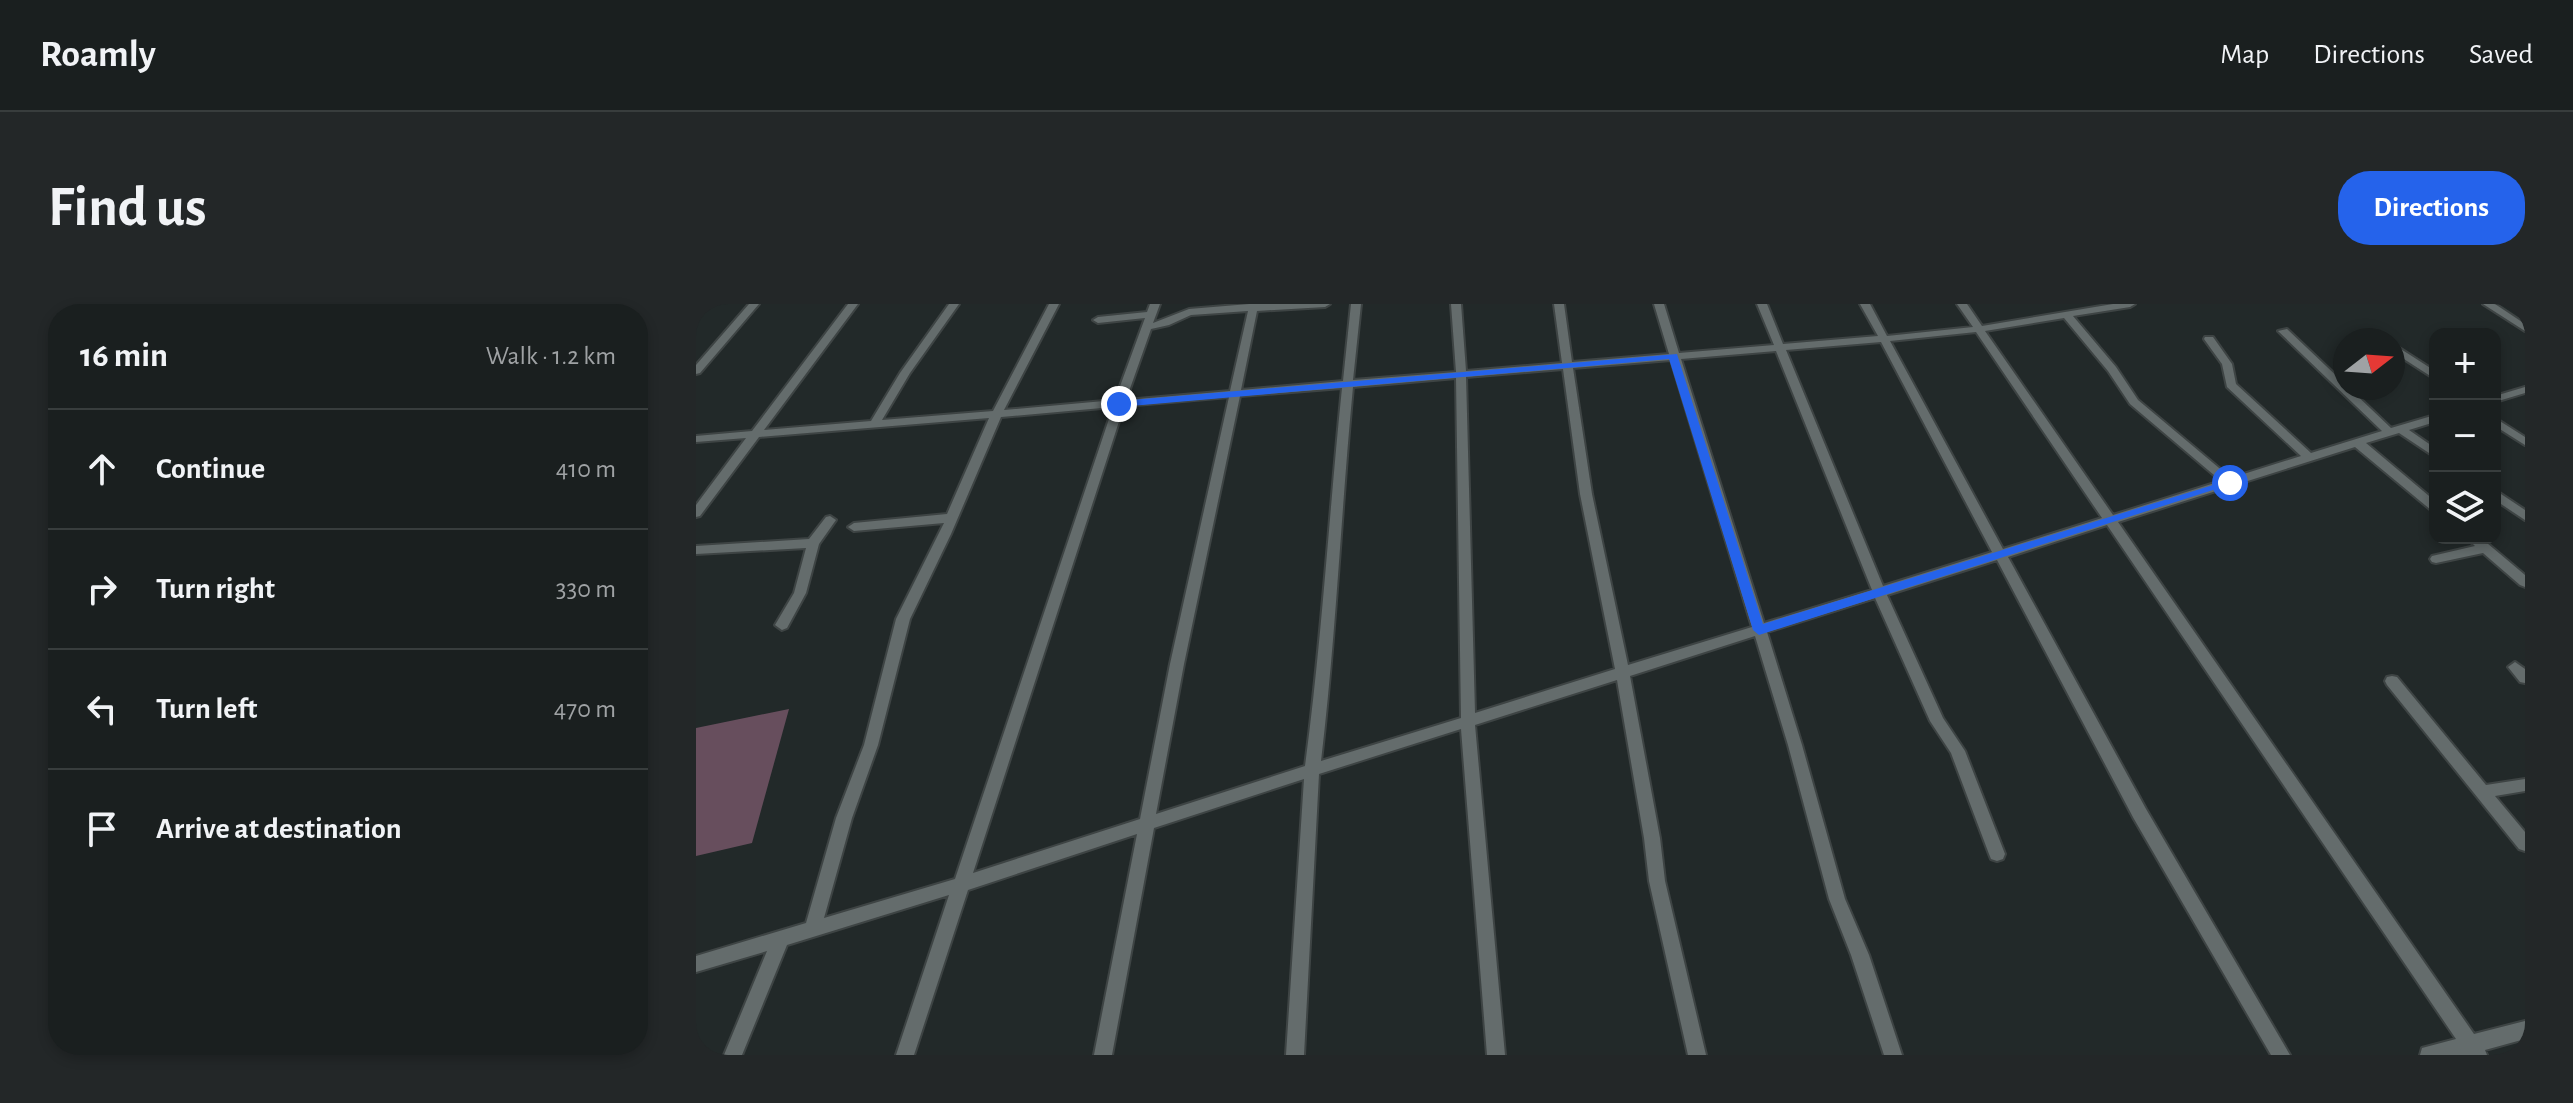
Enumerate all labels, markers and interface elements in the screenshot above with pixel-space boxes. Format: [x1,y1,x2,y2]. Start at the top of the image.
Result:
text: Roamly [40,36,156,74]
text: Map [2220,41,2269,69]
text: Directions [2313,41,2425,69]
text: Saved [2469,41,2533,69]
button: Directions [2338,171,2525,245]
text: Find us [48,180,206,236]
north arrow [2333,328,2405,400]
map controls [2429,328,2501,544]
button: + [2429,328,2501,400]
text: 16 min [80,339,168,373]
text: Walk · 1.2 km [486,343,616,369]
route end [1101,386,1137,422]
button: − [2429,400,2501,472]
icon: ahead [80,447,124,491]
text: Continue [156,454,265,484]
text: 410 m [556,456,616,482]
route start [2212,465,2248,501]
button: layers [2429,472,2501,544]
icon: right [80,567,124,611]
text: Turn right [156,574,275,604]
text: 330 m [556,576,616,602]
icon: left [80,687,124,731]
text: Turn left [156,694,257,724]
text: 470 m [554,696,616,722]
icon: arrive [80,807,124,851]
text: Arrive at destination [156,814,402,844]

